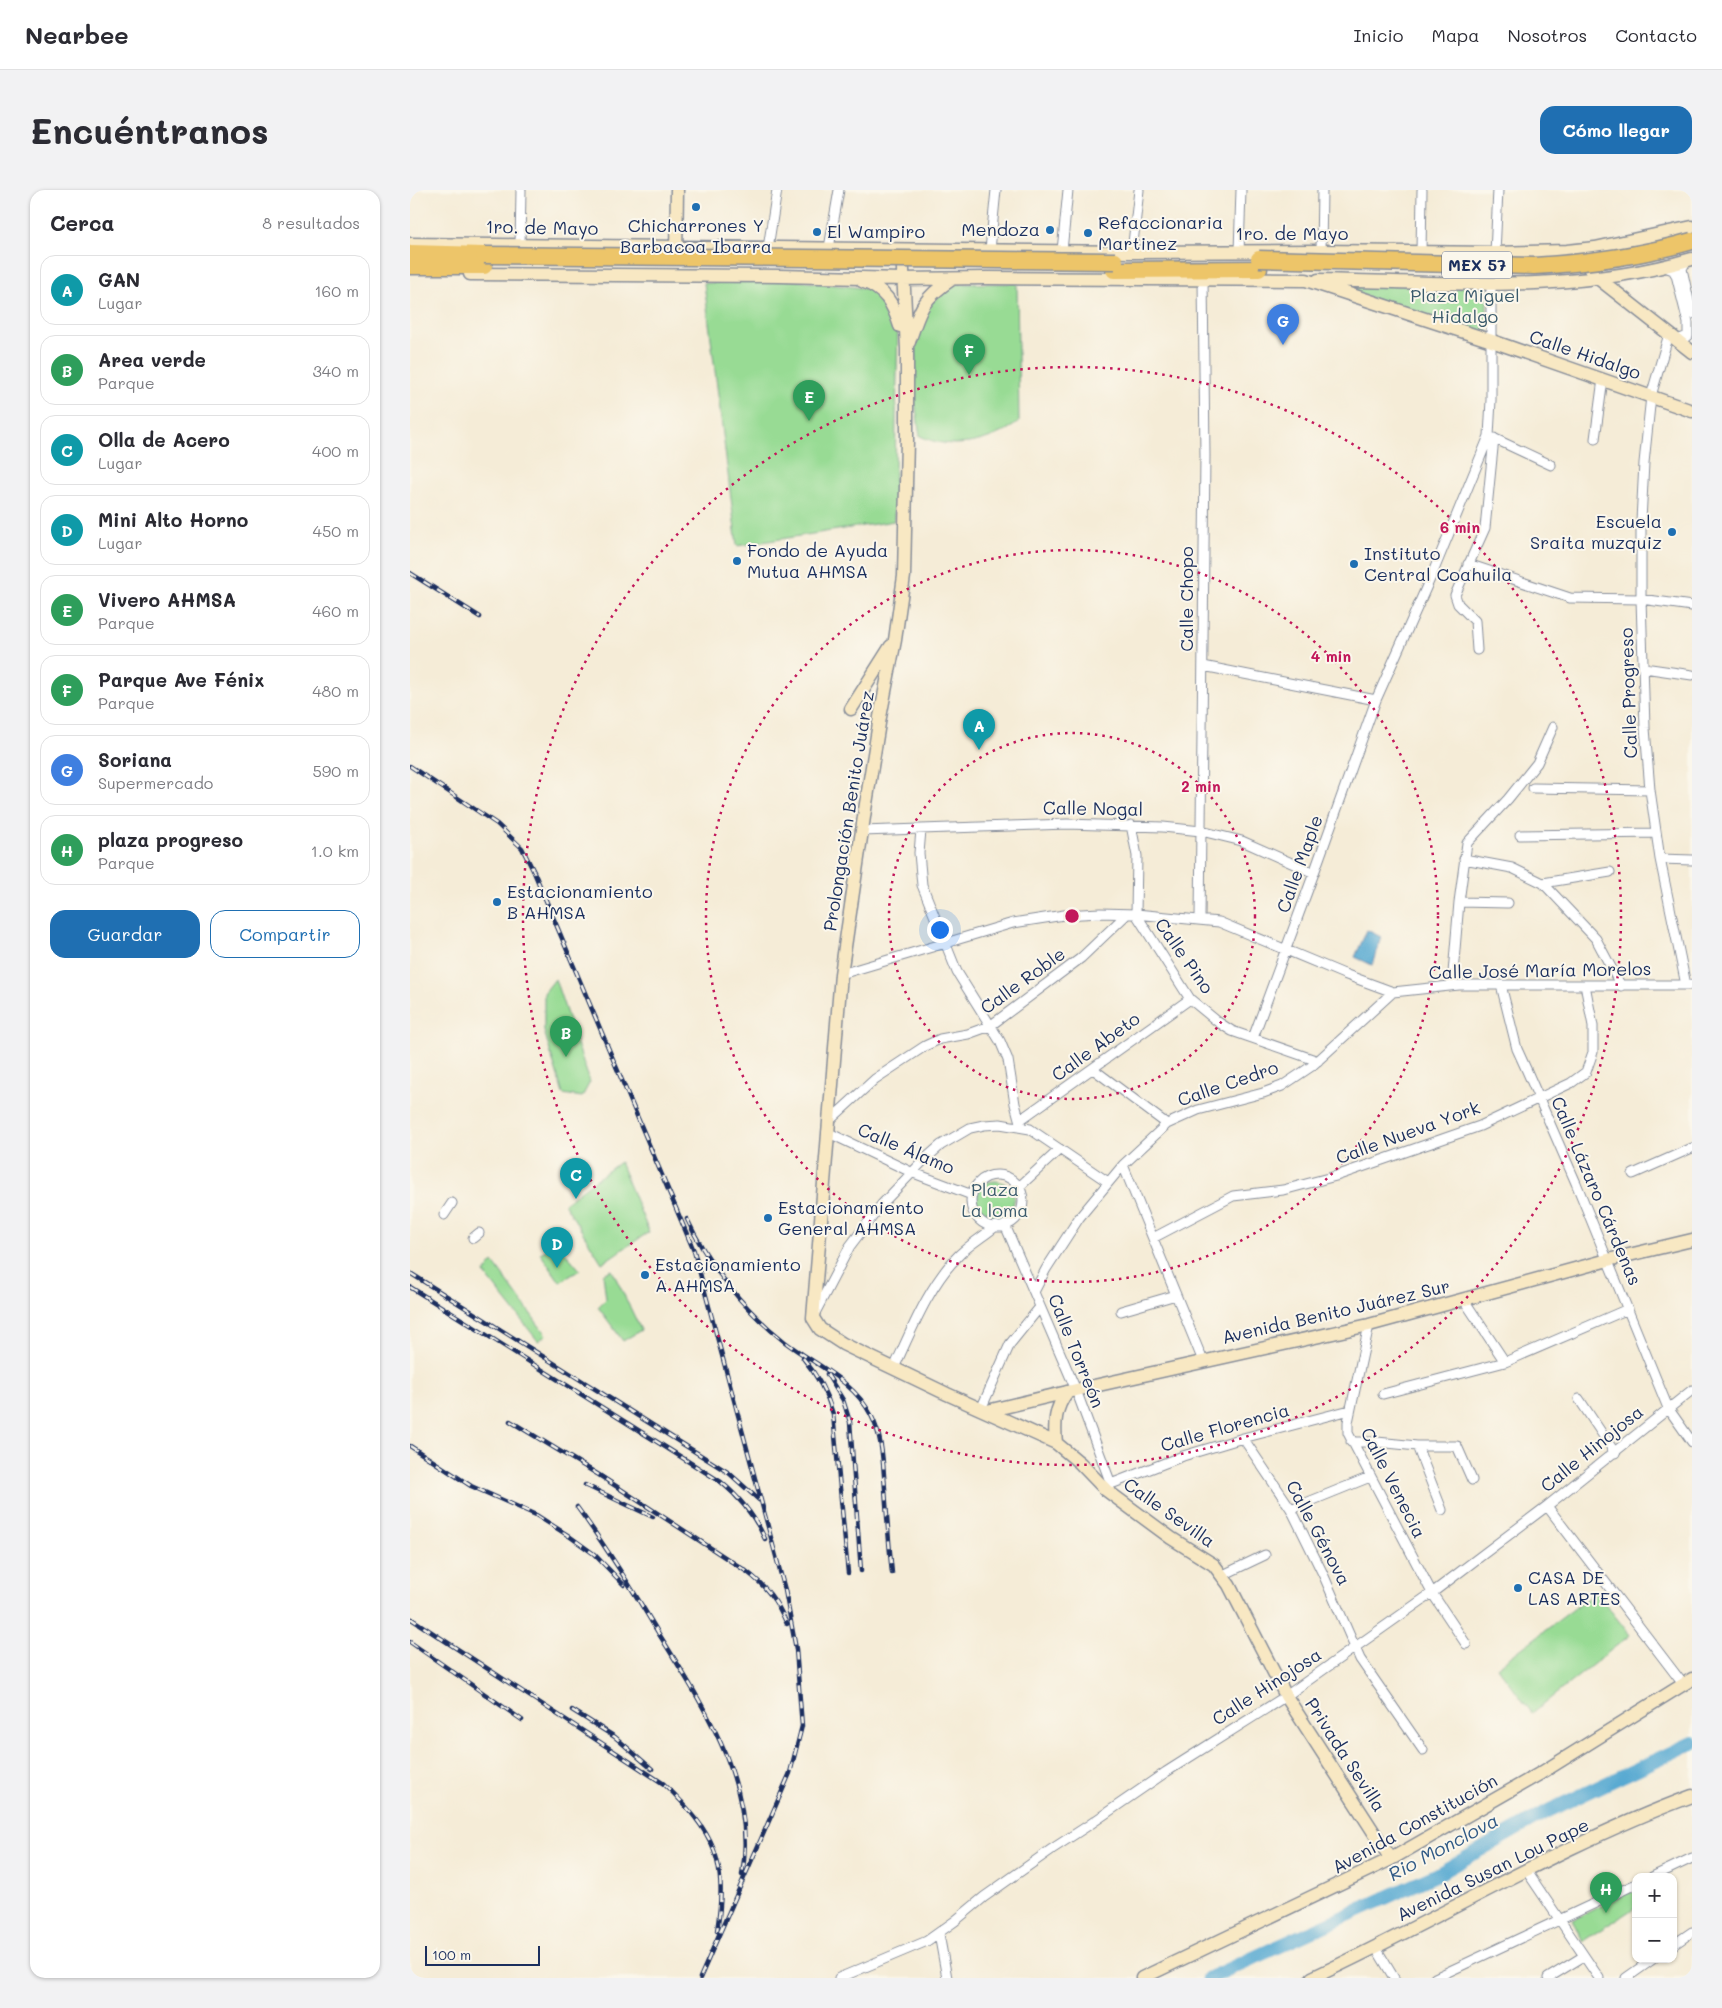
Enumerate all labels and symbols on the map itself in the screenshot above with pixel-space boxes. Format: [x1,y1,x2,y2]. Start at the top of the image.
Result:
marker: Chicharrones Y Barbacoa Ibarra [690,201,702,213]
place label: Refaccionaria Martinez [1098,210,1223,255]
place label: Chicharrones Y Barbacoa Ibarra [620,213,772,258]
street label: 1ro. de Mayo [485,214,599,240]
place label: Mendoza [961,217,1040,241]
place label: El Wampiro [827,219,926,243]
street label: 1ro. de Mayo [1236,221,1349,245]
marker: Mendoza [1044,224,1056,236]
marker: El Wampiro [811,226,823,238]
marker: Refaccionaria Martinez [1082,227,1094,239]
road number: MEX 57 [1442,252,1512,278]
park label: Plaza Miguel Hidalgo [1410,283,1520,328]
pin: G [1267,304,1299,345]
street label: Calle Hidalgo [1526,324,1645,384]
pin: F [953,334,985,375]
pin: E [793,380,825,421]
place label: Escuela Sraita muzquiz [1530,509,1662,554]
text: 6 min [1440,517,1480,537]
marker: Escuela Sraita muzquiz [1666,526,1678,538]
place label: Fondo de Ayuda Mutua AHMSA [747,538,888,583]
place label: Instituto Central Coahuila [1364,541,1512,586]
street label: Calle Chopo [1174,546,1198,652]
marker: Fondo de Ayuda Mutua AHMSA [731,555,743,567]
marker: Instituto Central Coahuila [1348,558,1360,570]
street label: Calle Progreso [1614,627,1642,759]
text: 4 min [1311,646,1351,666]
street label: Prolongación Benito Juárez [817,689,879,933]
pin: A [963,709,995,750]
text: 2 min [1181,776,1221,796]
street label: Calle Nogal [1043,795,1143,821]
street label: Calle Maple [1270,811,1328,916]
place label: Estacionamiento B AHMSA [507,879,653,924]
marker: Estacionamiento B AHMSA [491,896,503,908]
centre of rings [1063,907,1081,925]
street label: Calle Pino [1150,913,1220,998]
your location [927,917,953,943]
street label: Calle Roble [975,941,1070,1019]
street label: Calle José María Morelos [1429,956,1651,984]
street label: Calle Abeto [1046,1006,1145,1086]
pin: B [550,1016,582,1057]
street label: Calle Cedro [1174,1054,1282,1112]
street label: Calle Lázaro Cárdenas [1546,1093,1648,1289]
street label: Calle Nueva York [1332,1095,1483,1169]
street label: Calle Álamo [854,1117,959,1179]
pin: C [560,1158,592,1199]
park label: Plaza La loma [961,1177,1029,1222]
place label: Estacionamiento General AHMSA [778,1195,924,1240]
marker: Estacionamiento General AHMSA [762,1212,774,1224]
pin: D [541,1227,573,1268]
place label: Estacionamiento A AHMSA [655,1252,801,1297]
marker: Estacionamiento A AHMSA [639,1269,651,1281]
street label: Avenida Benito Juárez Sur [1219,1273,1452,1349]
street label: Calle Torreón [1043,1290,1111,1411]
street label: Calle Florencia [1158,1397,1292,1457]
street label: Calle Hinojosa [1535,1399,1648,1497]
street label: Calle Venecia [1356,1423,1432,1542]
street label: Calle Sevilla [1119,1472,1220,1553]
street label: Calle Génova [1281,1476,1357,1589]
place label: CASA DE LAS ARTES [1528,1565,1620,1610]
marker: CASA DE LAS ARTES [1512,1582,1524,1594]
street label: Calle Hinojosa [1207,1642,1326,1730]
street label: Privada Sevilla [1300,1693,1392,1816]
street label: Avenida Constitución [1328,1768,1501,1879]
water label: Rio Monclova [1383,1807,1502,1886]
street label: Avenida Susan Lou Pape [1392,1812,1593,1926]
pin: H [1590,1872,1622,1913]
scale bar [425,1943,540,1966]

